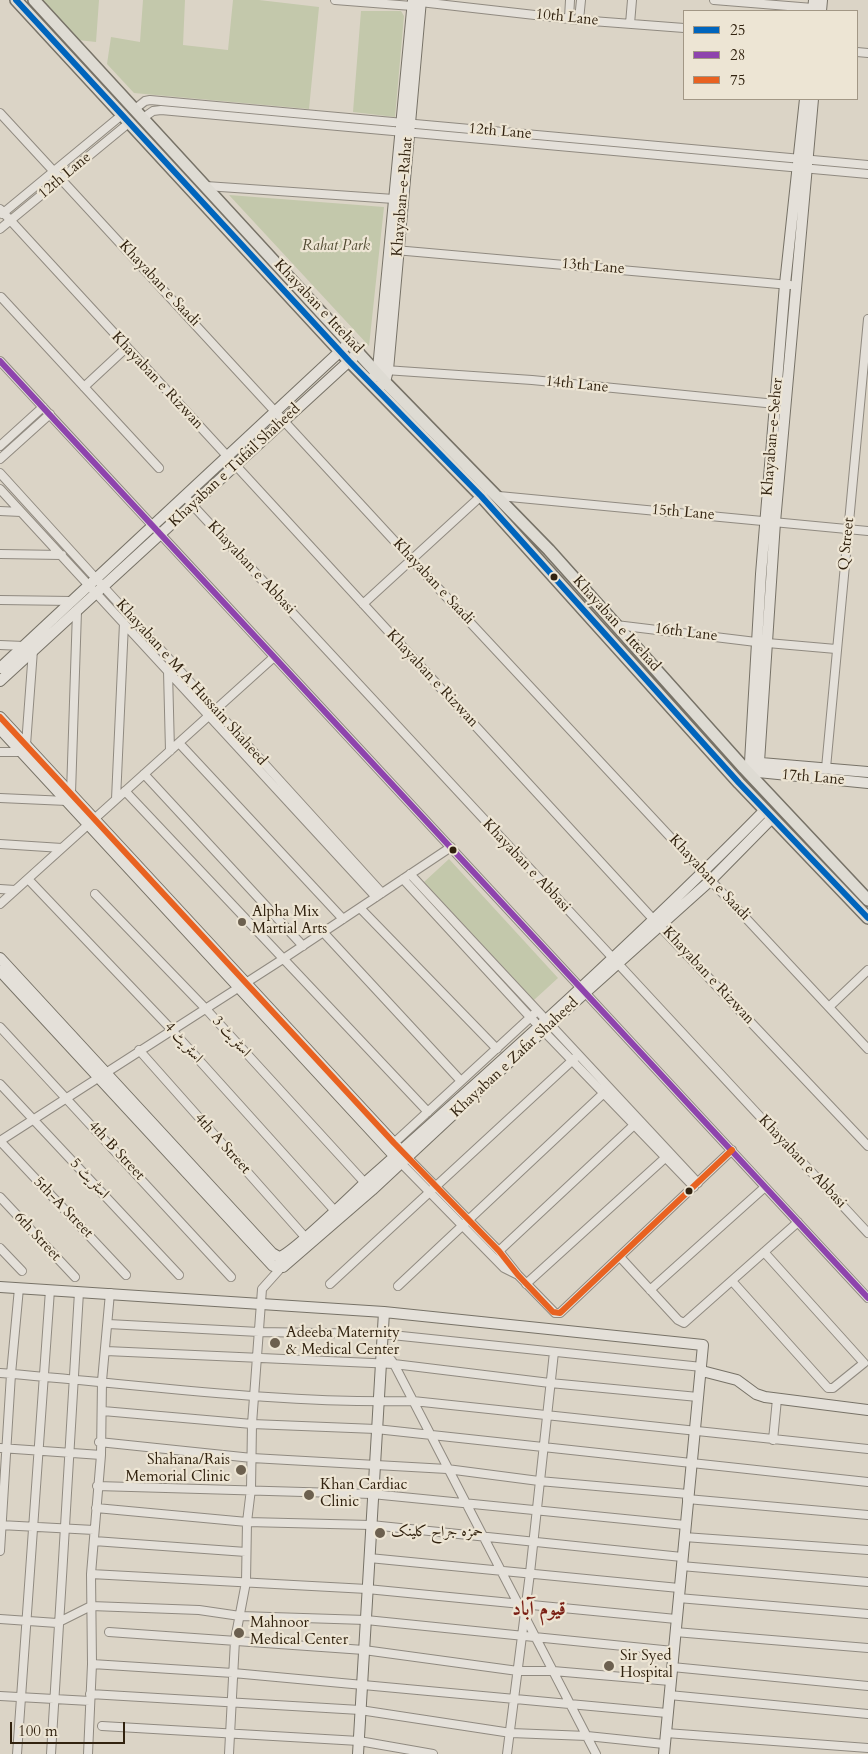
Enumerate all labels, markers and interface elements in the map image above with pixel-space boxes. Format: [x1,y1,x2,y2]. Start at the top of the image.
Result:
street label: 10th Lane [535,6,599,30]
legend [683,10,858,100]
text: 25 [730,20,745,40]
text: 28 [730,45,745,65]
text: 75 [730,70,745,90]
street label: 12th Lane [468,120,532,144]
street label: Khayaban-e-Rahat [389,137,417,257]
street label: 12th Lane [35,149,95,203]
street label: Khayaban e Saadi [115,237,203,331]
park label: Rahat Park [302,238,370,256]
street label: 13th Lane [561,255,625,279]
street label: Khayaban e Ittehad [270,256,366,358]
street label: Khayaban e Rizwan [107,329,207,433]
street label: 14th Lane [545,373,609,397]
street label: Khayaban-e-Seher [759,377,787,497]
street label: Khayaban e Tufail Shaheed [166,401,304,531]
street label: 15th Lane [651,501,715,525]
street label: Q Street [835,517,859,571]
street label: Khayaban e Abbasi [203,518,299,618]
street label: Khayaban e Saadi [389,535,477,629]
unlabelled marker [549,572,559,582]
street label: Khayaban e Ittehad [568,573,664,675]
street label: Khayaban e M A Hussain Shaheed [112,596,270,770]
street label: 16th Lane [654,620,718,646]
street label: Khayaban e Rizwan [382,627,482,731]
street label: 17th Lane [781,766,845,790]
street label: Khayaban e Abbasi [478,816,574,916]
street label: Khayaban e Saadi [665,831,753,925]
unlabelled marker [448,845,458,855]
place label: Alpha Mix Martial Arts [252,904,327,939]
marker: Alpha Mix Martial Arts [236,916,248,928]
street label: Khayaban e Rizwan [658,924,758,1028]
street label: Khayaban e Zafar Shaheed [447,994,583,1122]
street label: اسٹریٹ 3 [208,1013,254,1061]
street label: اسٹریٹ 4 [160,1019,206,1067]
street label: 4th A Street [190,1110,254,1178]
street label: Khayaban e Abbasi [754,1112,850,1212]
street label: 4th B Street [84,1117,148,1185]
street label: اسٹریٹ 5 [66,1155,112,1203]
street label: 5th-A Street [29,1174,97,1242]
unlabelled marker [684,1186,694,1196]
street label: 6th Street [10,1209,64,1265]
place label: Adeeba Maternity & Medical Center [286,1325,400,1360]
marker: Adeeba Maternity & Medical Center [268,1336,282,1350]
place label: Shahana/Rais Memorial Clinic [125,1452,230,1487]
marker: Shahana/Rais Memorial Clinic [234,1463,248,1477]
place label: Khan Cardiac Clinic [320,1477,407,1512]
marker: Khan Cardiac Clinic [302,1488,316,1502]
place label: حمزہ جراح کلینک [391,1524,483,1542]
marker: حمزہ جراح کلینک [373,1526,387,1540]
district label: قیوم آباد [512,1598,566,1622]
place label: Mahnoor Medical Center [250,1615,348,1650]
marker: Mahnoor Medical Center [232,1626,246,1640]
place label: Sir Syed Hospital [620,1648,673,1683]
marker: Sir Syed Hospital [602,1659,616,1673]
scale bar [12,1712,128,1744]
text: 100 m [18,1721,58,1741]

